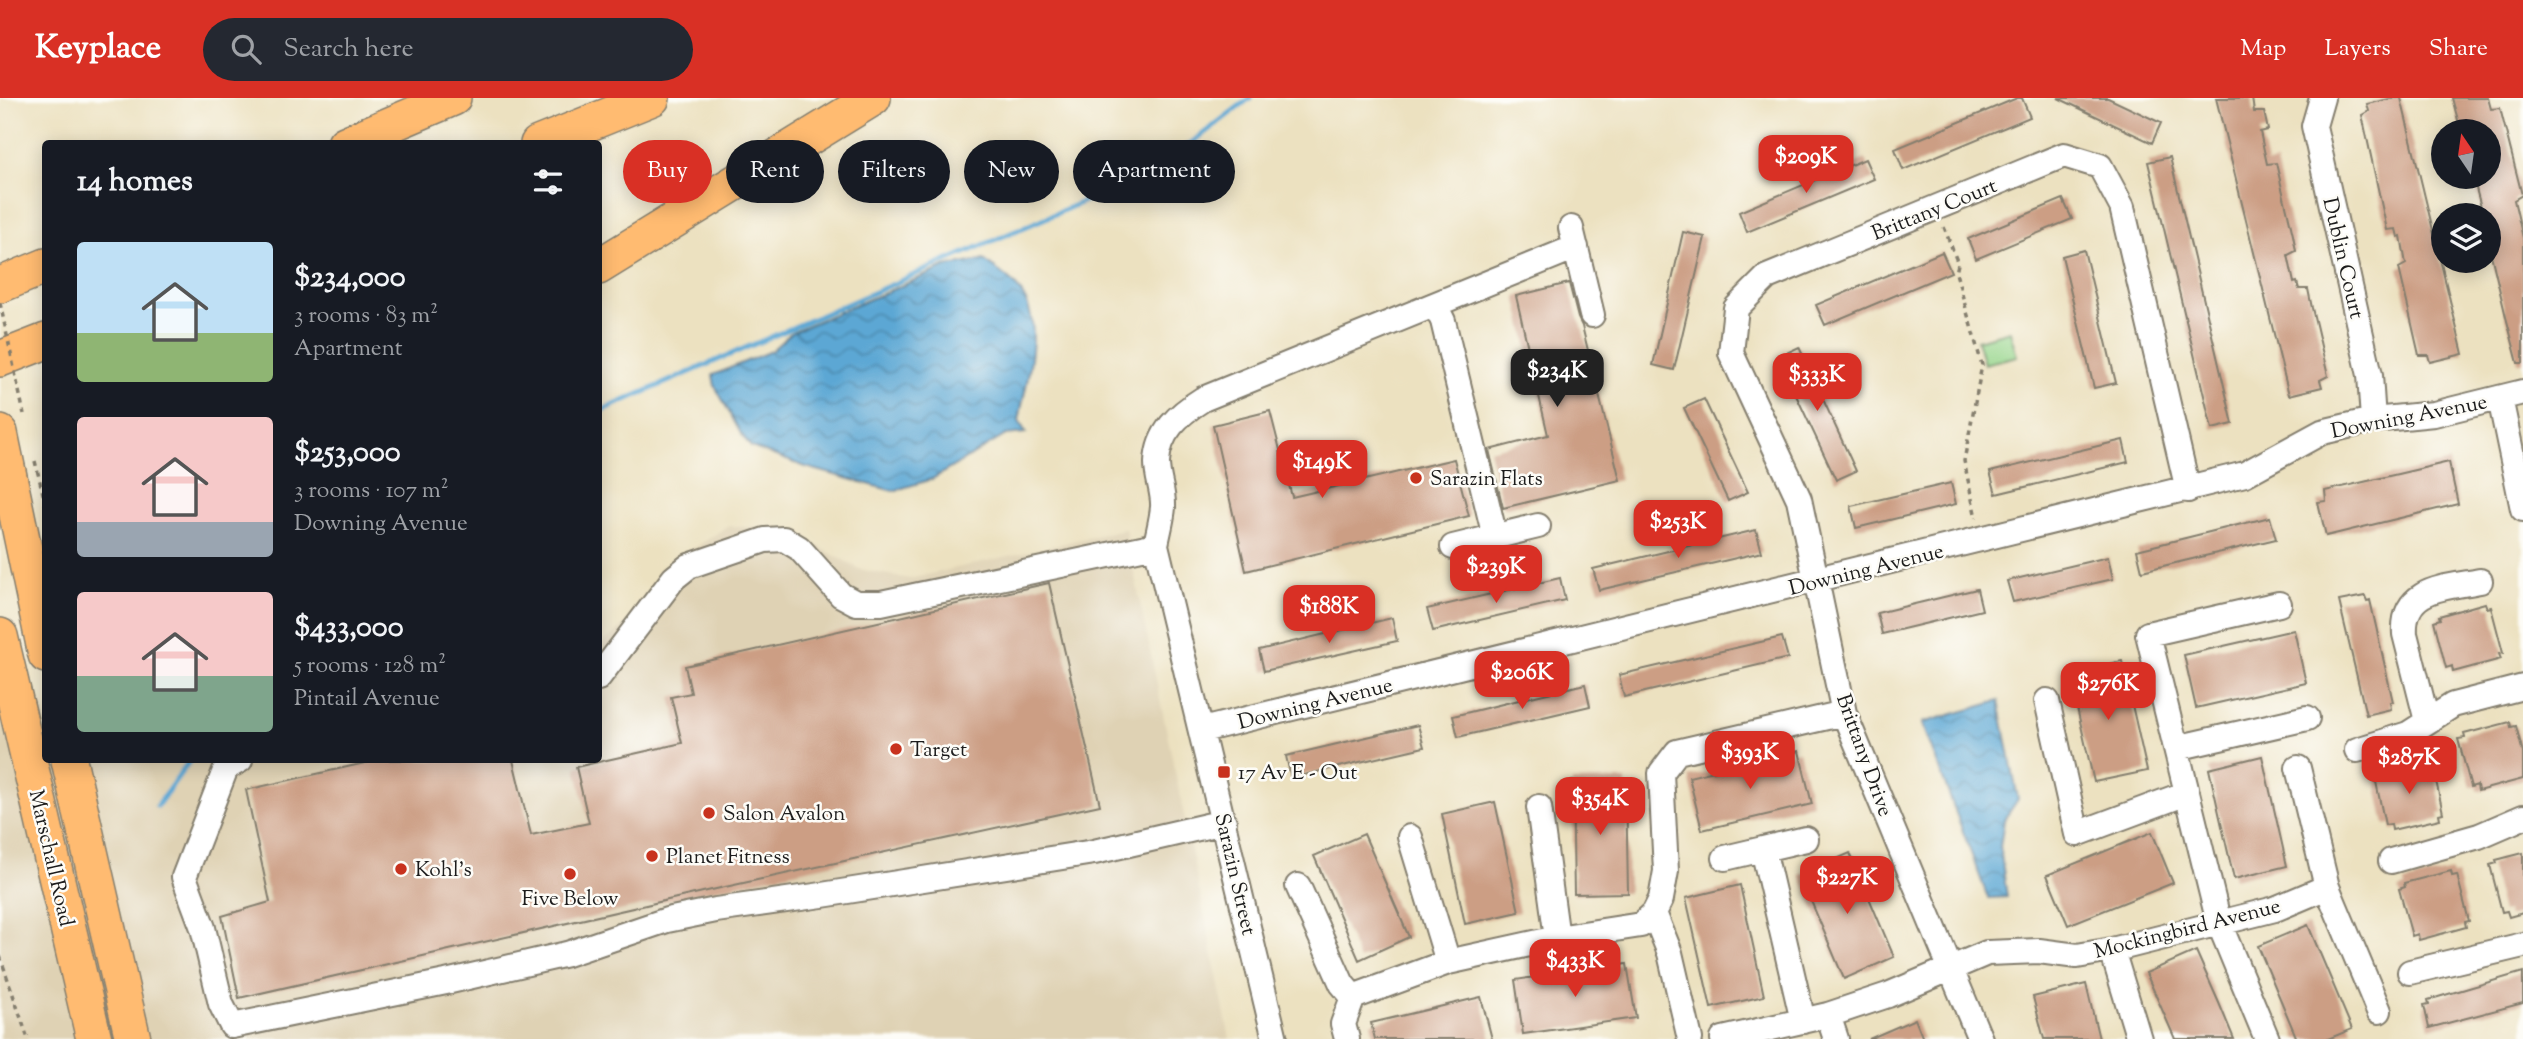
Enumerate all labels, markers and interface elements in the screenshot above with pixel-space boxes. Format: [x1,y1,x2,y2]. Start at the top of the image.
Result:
search box [203,18,693,81]
text: Keyplace [35,25,161,73]
icon: search [227,30,265,68]
text: Search here [283,31,414,68]
text: Map [2240,32,2286,66]
text: Layers [2324,32,2391,66]
text: Share [2429,32,2488,66]
north arrow [2431,119,2501,189]
map controls [2431,119,2501,273]
pin: $209K [1757,136,1855,195]
chip: Buy [623,140,712,203]
chip: Rent [726,140,824,203]
chip: Filters [838,140,950,203]
chip: New [964,140,1059,203]
chip: Apartment [1073,140,1235,203]
text: $209K [1774,141,1838,174]
text: 14 homes [77,161,193,204]
icon: filters [529,163,567,201]
street label: Brittany Court [1868,172,2002,250]
street label: Dublin Court [2314,195,2371,322]
button: layers [2431,203,2501,273]
text: $234,000 [294,257,406,300]
icon: home [133,270,217,354]
text: 3 rooms · 83 m² [294,300,438,333]
text: Apartment [294,333,403,366]
pin: $234K [1508,350,1606,409]
pin: $333K [1768,354,1866,413]
text: $234K [1527,355,1587,388]
text: $333K [1789,359,1845,392]
street label: Downing Avenue [2329,388,2490,448]
text: $253,000 [294,432,401,475]
pin: $149K [1273,440,1371,500]
icon: home [133,445,217,529]
text: $149K [1292,446,1352,479]
place label: Sarazin Flats [1430,465,1543,495]
marker: Sarazin Flats [1408,470,1424,486]
text: 3 rooms · 107 m² [294,475,449,508]
pin: $253K [1629,500,1727,560]
text: $253K [1650,506,1706,539]
text: Downing Avenue [294,508,468,541]
street label: Downing Avenue [1786,537,1947,605]
pin: $239K [1447,546,1545,605]
text: $239K [1466,551,1526,584]
pin: $188K [1280,586,1378,645]
text: $188K [1299,591,1359,624]
text: $433,000 [294,607,404,650]
icon: home [133,620,217,704]
text: 5 rooms · 128 m² [294,650,446,683]
pin: $206K [1473,652,1571,711]
text: $206K [1490,657,1554,690]
pin: $276K [2059,662,2157,722]
text: $276K [2077,668,2139,701]
street label: Downing Avenue [1235,671,1396,739]
text: Pintail Avenue [294,683,440,716]
street label: Brittany Drive [1827,690,1899,821]
pin: $393K [1701,732,1799,791]
place label: Target [910,736,967,766]
pin: $287K [2360,736,2458,796]
text: $393K [1721,737,1779,770]
marker: Target [888,741,904,757]
text: $287K [2378,742,2440,775]
place label: 17 Av E - Out [1238,759,1357,789]
marker: 17 Av E - Out [1216,764,1232,780]
pin: $354K [1551,778,1649,837]
text: $354K [1571,783,1629,816]
street label: Marschall Road [20,787,80,930]
place label: Salon Avalon [723,800,845,830]
marker: Salon Avalon [701,805,717,821]
street label: Sarazin Street [1205,810,1263,938]
place label: Planet Fitness [666,843,790,873]
marker: Planet Fitness [644,848,660,864]
place label: Kohl's [415,856,472,886]
pin: $227K [1798,856,1896,916]
marker: Kohl's [393,861,409,877]
text: $227K [1816,862,1878,895]
marker: Five Below [562,866,578,882]
place label: Five Below [522,885,619,915]
street label: Mockingbird Avenue [2091,892,2284,968]
pin: $433K [1526,940,1624,999]
text: $433K [1545,945,1605,978]

